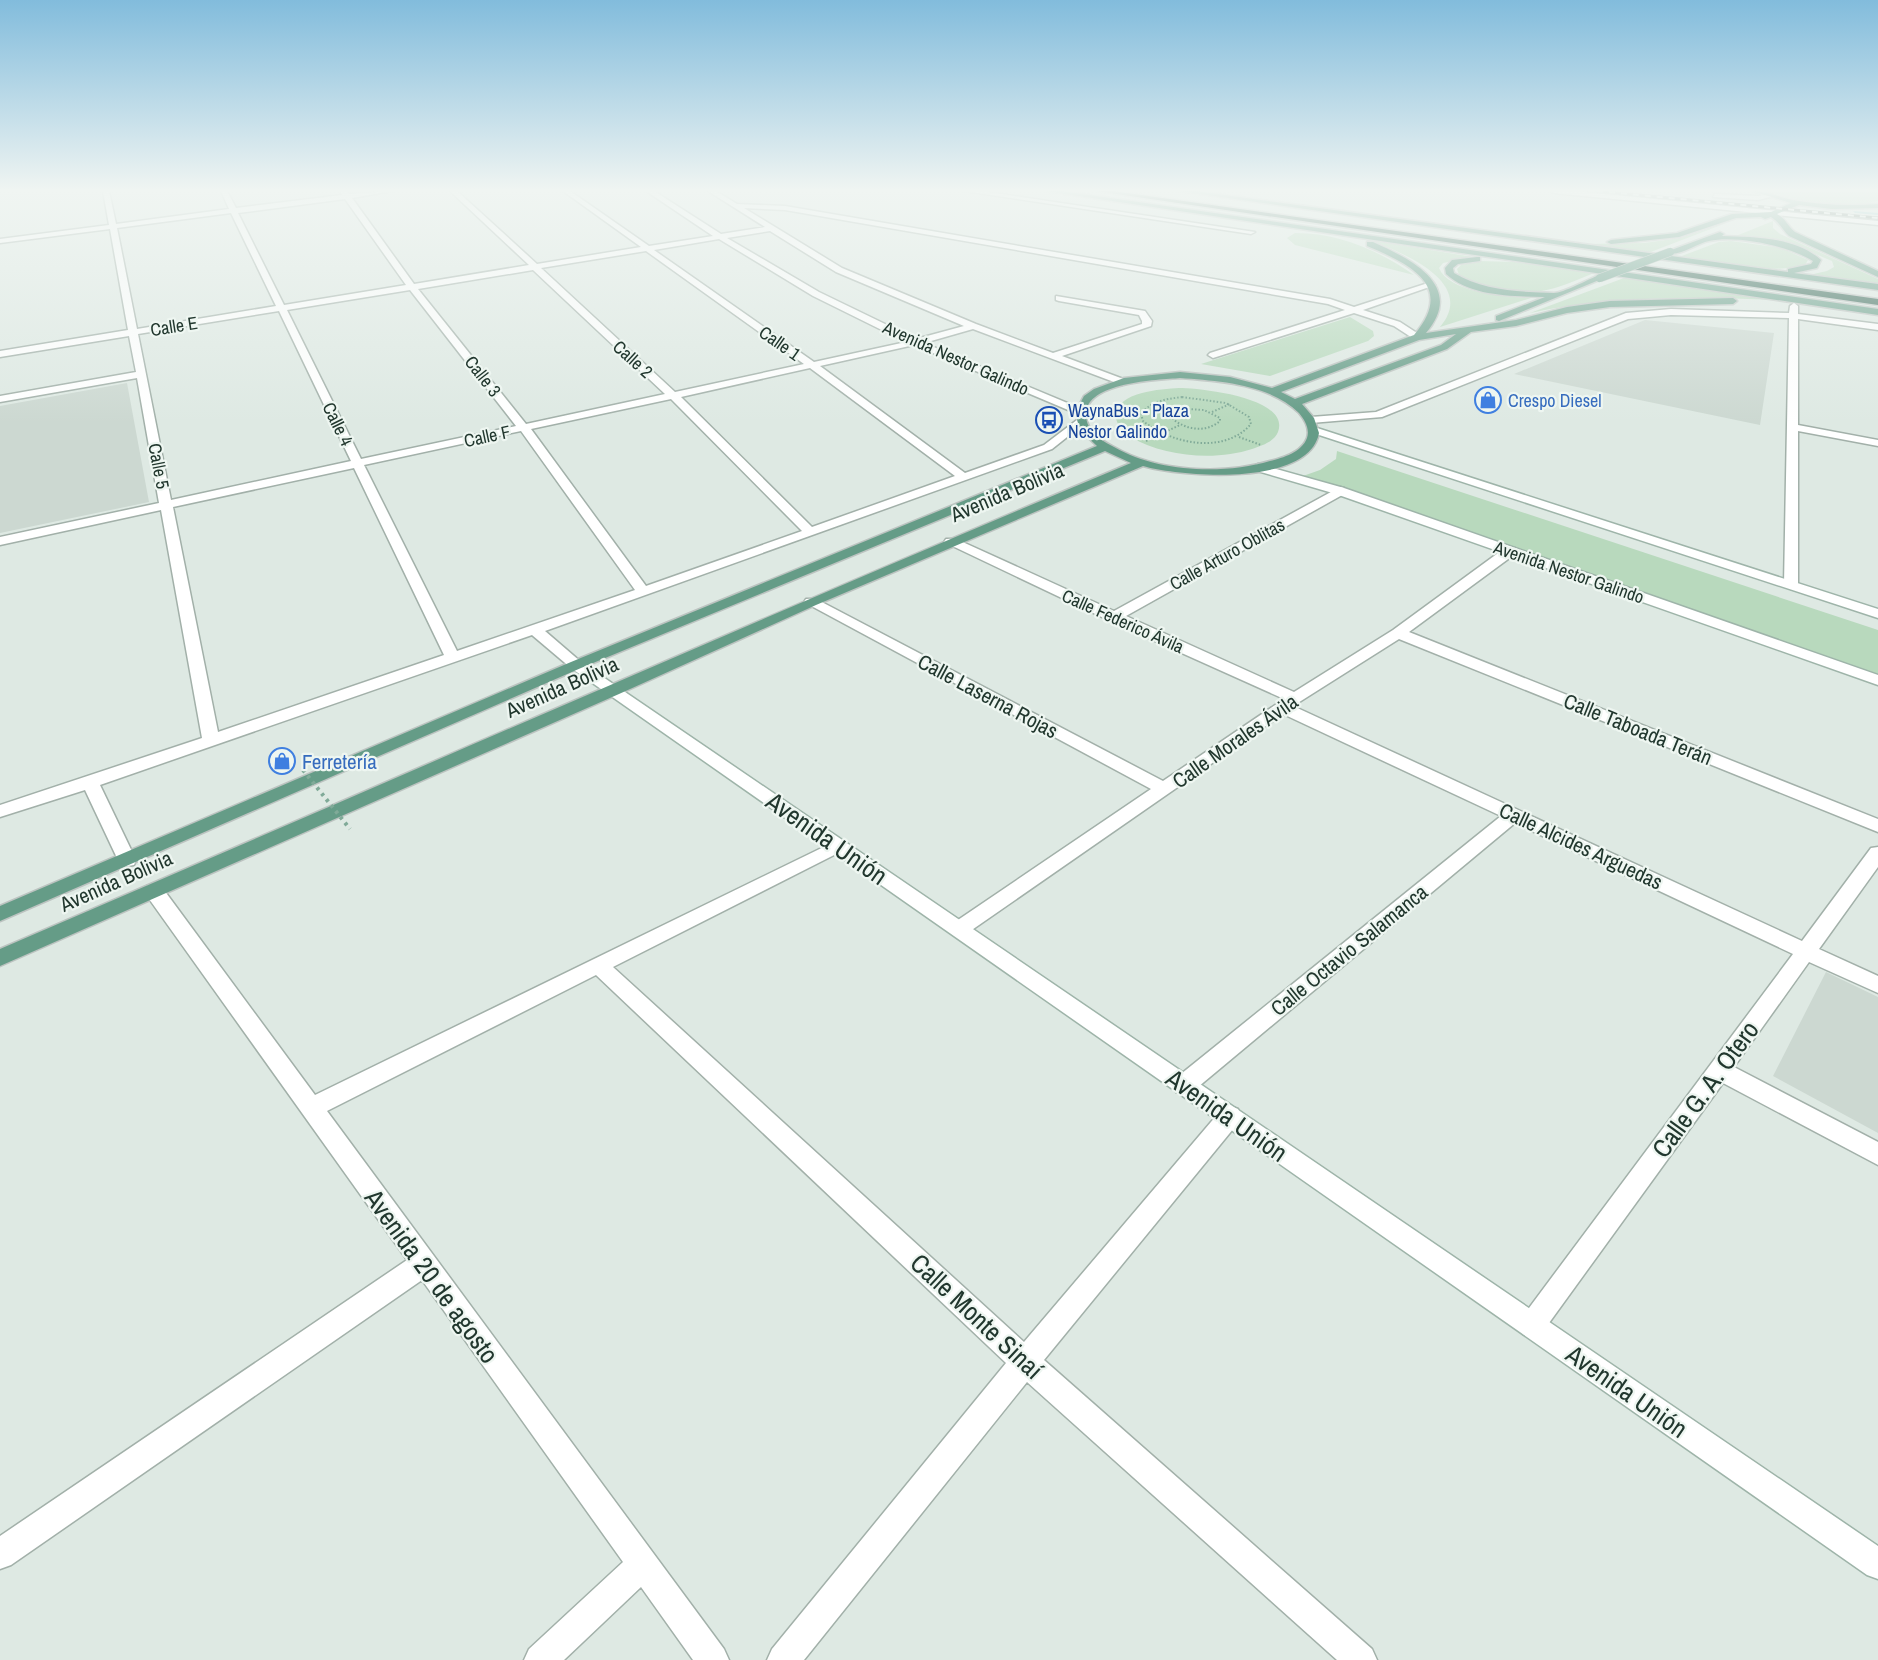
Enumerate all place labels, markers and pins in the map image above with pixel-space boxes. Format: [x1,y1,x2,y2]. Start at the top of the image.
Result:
shop icon: Crespo Diesel [1473,385,1503,415]
place label: Crespo Diesel [1508,388,1602,413]
place label: WaynaBus - Plaza Nestor Galindo [1068,398,1189,444]
bus stop icon: WaynaBus - Plaza Nestor Galindo [1034,405,1064,435]
shop icon: Ferretería [267,746,297,776]
place label: Ferretería [302,747,377,776]

